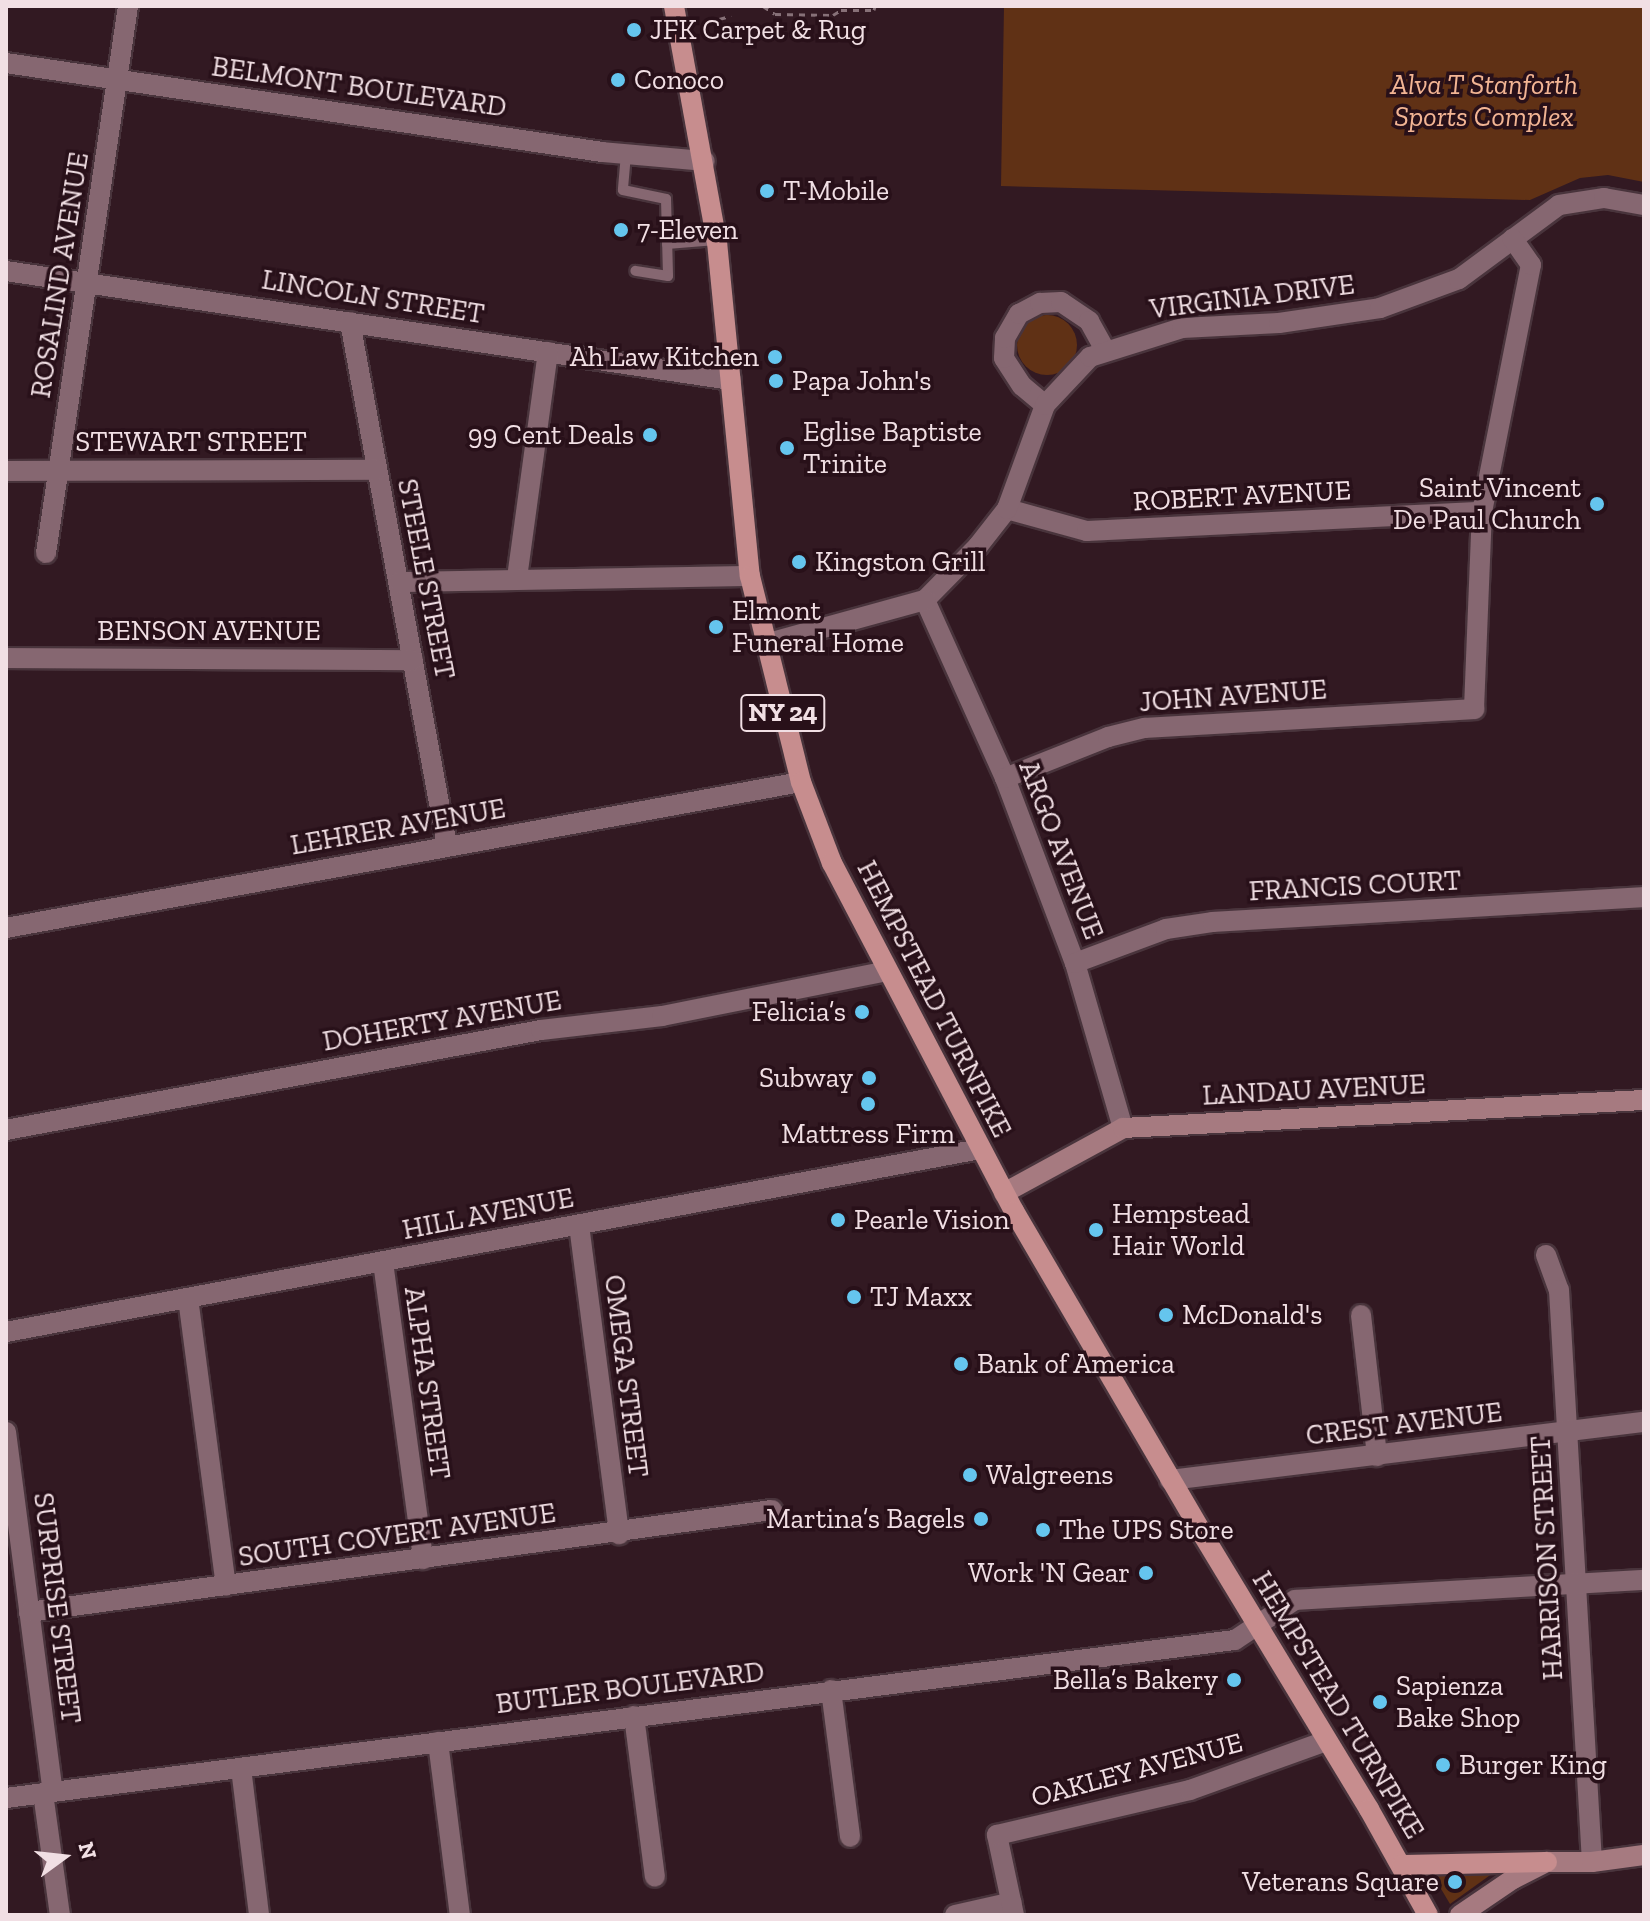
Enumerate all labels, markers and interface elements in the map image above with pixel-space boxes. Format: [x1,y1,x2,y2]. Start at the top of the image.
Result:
place label: JFK Carpet & Rug [650,13,867,47]
marker: JFK Carpet & Rug [625,21,643,39]
street label: BELMONT BOULEVARD [209,50,509,124]
place label: Conoco [634,63,724,97]
park label: Alva T Stanforth Sports Complex [1390,68,1578,134]
marker: Conoco [609,71,627,89]
street label: ROSALIND AVENUE [24,149,96,401]
place label: T-Mobile [783,174,889,208]
marker: T-Mobile [758,182,776,200]
place label: 7-Eleven [637,213,738,247]
marker: 7-Eleven [612,221,630,239]
street label: LINCOLN STREET [259,263,487,331]
street label: VIRGINIA DRIVE [1147,268,1357,326]
place label: Ah Law Kitchen [569,340,759,374]
marker: Ah Law Kitchen [766,348,784,366]
place label: Papa John's [792,364,932,398]
marker: Papa John's [767,372,785,390]
place label: Eglise Baptiste Trinite [803,415,982,481]
place label: 99 Cent Deals [468,418,634,452]
street label: STEWART STREET [75,425,307,459]
marker: 99 Cent Deals [641,426,659,444]
marker: Eglise Baptiste Trinite [778,439,796,457]
place label: Saint Vincent De Paul Church [1393,471,1581,537]
street label: ROBERT AVENUE [1132,473,1352,519]
street label: STEELE STREET [390,476,462,682]
marker: Saint Vincent De Paul Church [1588,495,1606,513]
place label: Kingston Grill [815,545,985,579]
marker: Kingston Grill [790,553,808,571]
place label: Elmont Funeral Home [732,594,904,660]
street label: BENSON AVENUE [97,614,321,648]
marker: Elmont Funeral Home [707,618,725,636]
street label: JOHN AVENUE [1138,673,1328,719]
road number: NY 24 [739,691,827,735]
street label: ARGO AVENUE [1011,756,1111,944]
street label: LEHRER AVENUE [288,792,508,862]
street label: HEMPSTEAD TURNPIKE [850,855,1018,1143]
street label: FRANCIS COURT [1248,864,1462,908]
street label: DOHERTY AVENUE [319,983,565,1059]
place label: Felicia’s [752,995,846,1029]
marker: Felicia’s [853,1003,871,1021]
place label: Subway [759,1061,853,1095]
street label: LANDAU AVENUE [1201,1067,1427,1113]
marker: Subway [860,1069,878,1087]
marker: Mattress Firm [859,1095,877,1113]
place label: Mattress Firm [781,1117,955,1151]
street label: HILL AVENUE [399,1181,577,1247]
place label: Hempstead Hair World [1112,1197,1250,1263]
place label: Pearle Vision [854,1203,1011,1237]
marker: Pearle Vision [829,1211,847,1229]
marker: Hempstead Hair World [1087,1221,1105,1239]
street label: OMEGA STREET [597,1272,655,1480]
place label: TJ Maxx [870,1280,972,1314]
street label: ALPHA STREET [397,1284,457,1482]
marker: TJ Maxx [845,1288,863,1306]
place label: McDonald's [1182,1298,1322,1332]
marker: McDonald's [1157,1306,1175,1324]
place label: Bank of America [977,1347,1176,1381]
marker: Bank of America [952,1355,970,1373]
street label: CREST AVENUE [1303,1395,1505,1453]
street label: HARRISON STREET [1524,1435,1570,1681]
place label: Walgreens [986,1458,1114,1492]
marker: Walgreens [961,1466,979,1484]
street label: SURPRISE STREET [26,1491,88,1725]
street label: SOUTH COVERT AVENUE [236,1496,558,1574]
place label: Martina’s Bagels [766,1502,965,1536]
marker: Martina’s Bagels [972,1510,990,1528]
place label: The UPS Store [1059,1513,1234,1547]
marker: The UPS Store [1034,1521,1052,1539]
place label: Work 'N Gear [968,1556,1130,1590]
marker: Work 'N Gear [1137,1564,1155,1582]
street label: HEMPSTEAD TURNPIKE [1245,1565,1431,1845]
street label: BUTLER BOULEVARD [494,1655,766,1721]
place label: Bella’s Bakery [1053,1663,1218,1697]
place label: Sapienza Bake Shop [1396,1669,1520,1735]
marker: Bella’s Bakery [1225,1671,1243,1689]
marker: Sapienza Bake Shop [1371,1693,1389,1711]
street label: OAKLEY AVENUE [1027,1725,1247,1815]
place label: Burger King [1459,1748,1607,1782]
marker: Burger King [1434,1756,1452,1774]
north arrow [24,1817,104,1897]
text: N [72,1839,103,1862]
place label: Veterans Square [1242,1865,1439,1899]
marker: Veterans Square [1446,1873,1464,1891]

